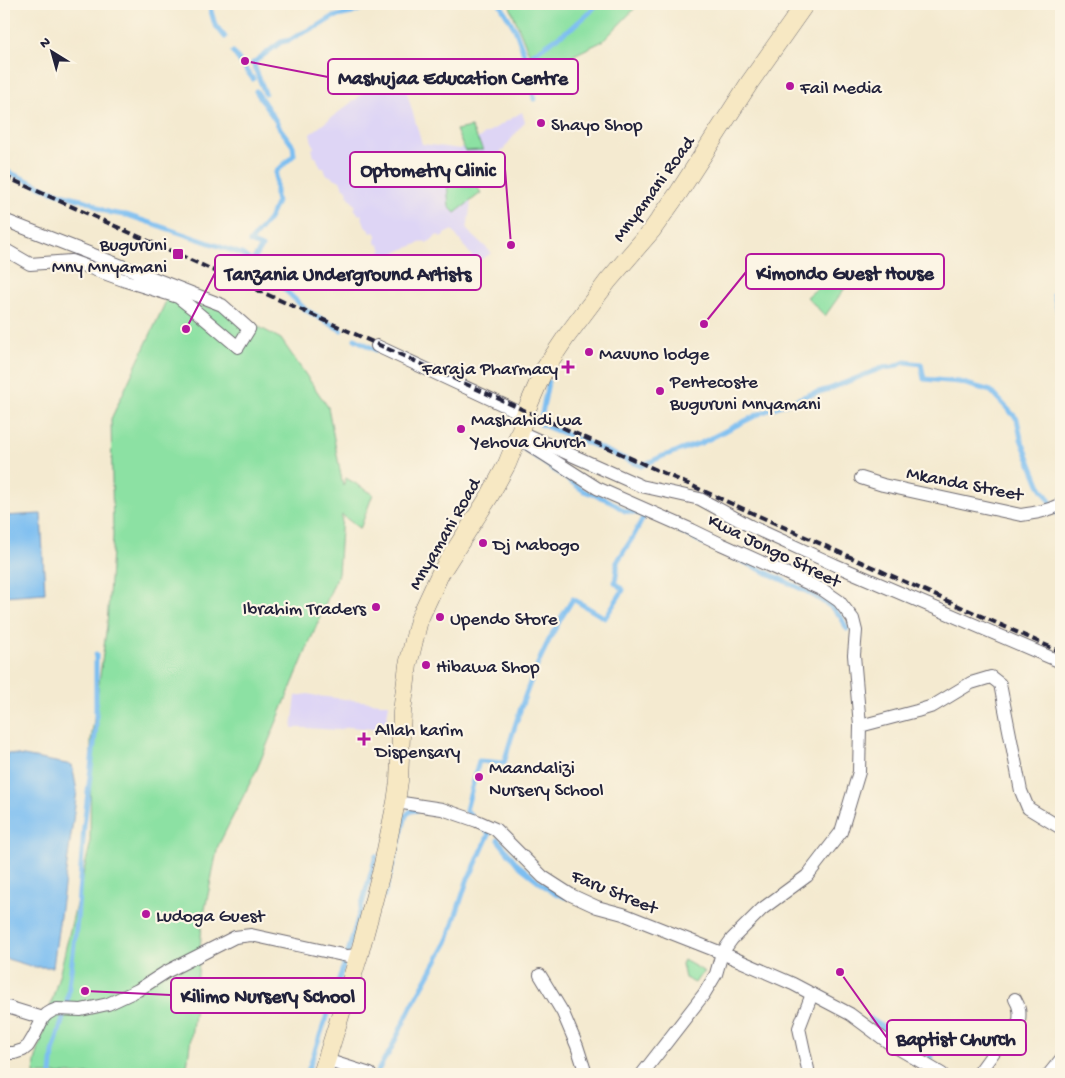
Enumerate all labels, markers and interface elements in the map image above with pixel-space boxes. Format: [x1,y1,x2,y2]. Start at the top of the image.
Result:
north arrow [28,28,78,78]
text: N [37,34,54,53]
callout: Mashujaa Education Centre [328,59,578,94]
text: Mashujaa Education Centre [338,69,569,92]
place label: Fail Media [799,78,883,101]
marker: Fail Media [784,80,796,92]
place label: Shayo Shop [551,115,643,138]
marker: Shayo Shop [535,117,547,129]
street label: Mnyamani Road [609,131,702,248]
callout: Optometry Clinic [350,152,505,187]
text: Optometry Clinic [361,161,497,184]
place label: Buguruni Mny Mnyamani [52,235,167,280]
marker: Buguruni Mny Mnyamani [171,247,185,261]
callout: Kimondo Guest House [746,254,944,289]
callout: Tanzania Underground Artists [215,255,481,290]
text: Kimondo Guest House [755,264,935,287]
text: Tanzania Underground Artists [223,265,473,288]
place label: Mavuno lodge [599,344,709,367]
marker: Mavuno lodge [583,346,595,358]
place label: Faraja Pharmacy [421,359,559,382]
marker: Faraja Pharmacy [562,361,574,373]
place label: Pentecoste Buguruni Mnyamani [669,372,821,417]
marker: Pentecoste Buguruni Mnyamani [654,385,666,397]
place label: Mashahidi wa Yehova Church [469,410,586,455]
marker: Mashahidi wa Yehova Church [455,423,467,435]
street label: Mkanda Street [904,463,1027,508]
street label: Mnyamani Road [405,473,488,595]
street label: Kwa Jongo Street [703,510,846,595]
place label: Dj Mabogo [491,535,580,558]
marker: Dj Mabogo [477,537,489,549]
place label: Ibrahim Traders [243,599,367,622]
marker: Ibrahim Traders [370,601,382,613]
place label: Upendo Store [450,609,558,632]
marker: Upendo Store [434,611,446,623]
place label: Hibawa Shop [436,657,540,680]
marker: Hibawa Shop [420,659,432,671]
place label: Allah karim Dispensary [373,720,464,765]
marker: Allah karim Dispensary [357,732,371,746]
place label: Maandalizi Nursery School [489,758,604,803]
marker: Maandalizi Nursery School [473,771,485,783]
street label: Faru Street [566,865,662,922]
place label: Ludoga Guest [156,906,266,929]
marker: Ludoga Guest [140,908,152,920]
callout: Kilimo Nursery School [171,978,365,1013]
text: Kilimo Nursery School [180,987,356,1010]
callout: Baptist Church [887,1020,1026,1055]
text: Baptist Church [895,1030,1016,1053]

